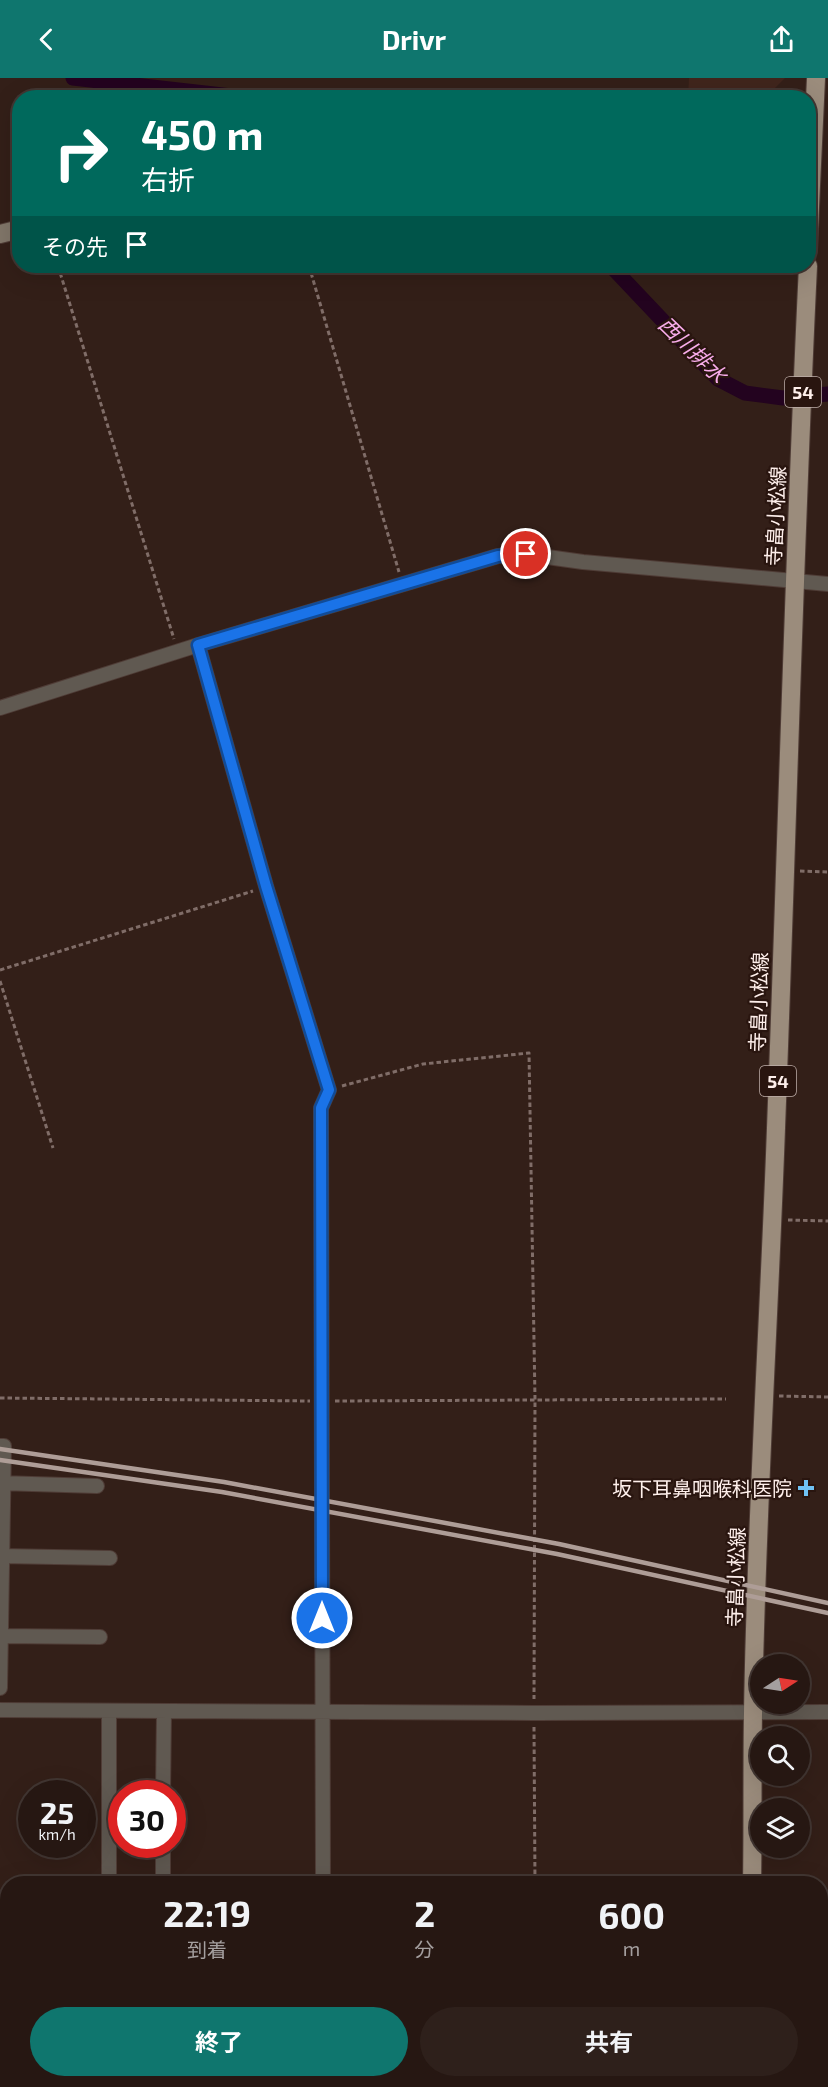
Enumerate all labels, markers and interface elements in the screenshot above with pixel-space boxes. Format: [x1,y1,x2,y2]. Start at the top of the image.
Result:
icon: back [30,23,63,56]
text: Drivr [382,23,446,55]
icon: share [765,23,798,56]
text: 450 m [141,108,264,158]
icon: right [42,114,120,192]
text: 右折 [141,163,195,195]
icon: arrive [120,228,153,261]
text: その先 [42,233,108,259]
water label: 西川排水 [654,311,733,389]
road number: 54 [785,377,821,407]
street label: 寺畠小松線 [760,465,790,567]
pin [500,528,551,579]
icon: arrive [509,537,542,570]
street label: 寺畠小松線 [744,952,772,1052]
road number: 54 [760,1066,796,1096]
place label: 坂下耳鼻咽喉科医院 [612,1476,792,1500]
marker: 坂下耳鼻咽喉科医院 [797,1479,815,1497]
street label: 寺畠小松線 [721,1527,749,1627]
position arrow [290,1586,354,1650]
north arrow [750,1654,810,1714]
map controls [750,1654,810,1858]
button: search [750,1726,810,1786]
speed limit sign: 30 [108,1780,186,1858]
text: 25 [40,1794,74,1830]
button: layers [750,1798,810,1858]
text: km/h [38,1825,76,1843]
text: 22:19 [163,1891,251,1934]
text: 2 [414,1891,435,1934]
text: 600 [598,1893,665,1936]
text: m [623,1936,640,1960]
text: 到着 [187,1937,227,1961]
text: 分 [415,1937,435,1961]
button: 終了 [30,2007,408,2076]
button: 共有 [420,2007,798,2076]

